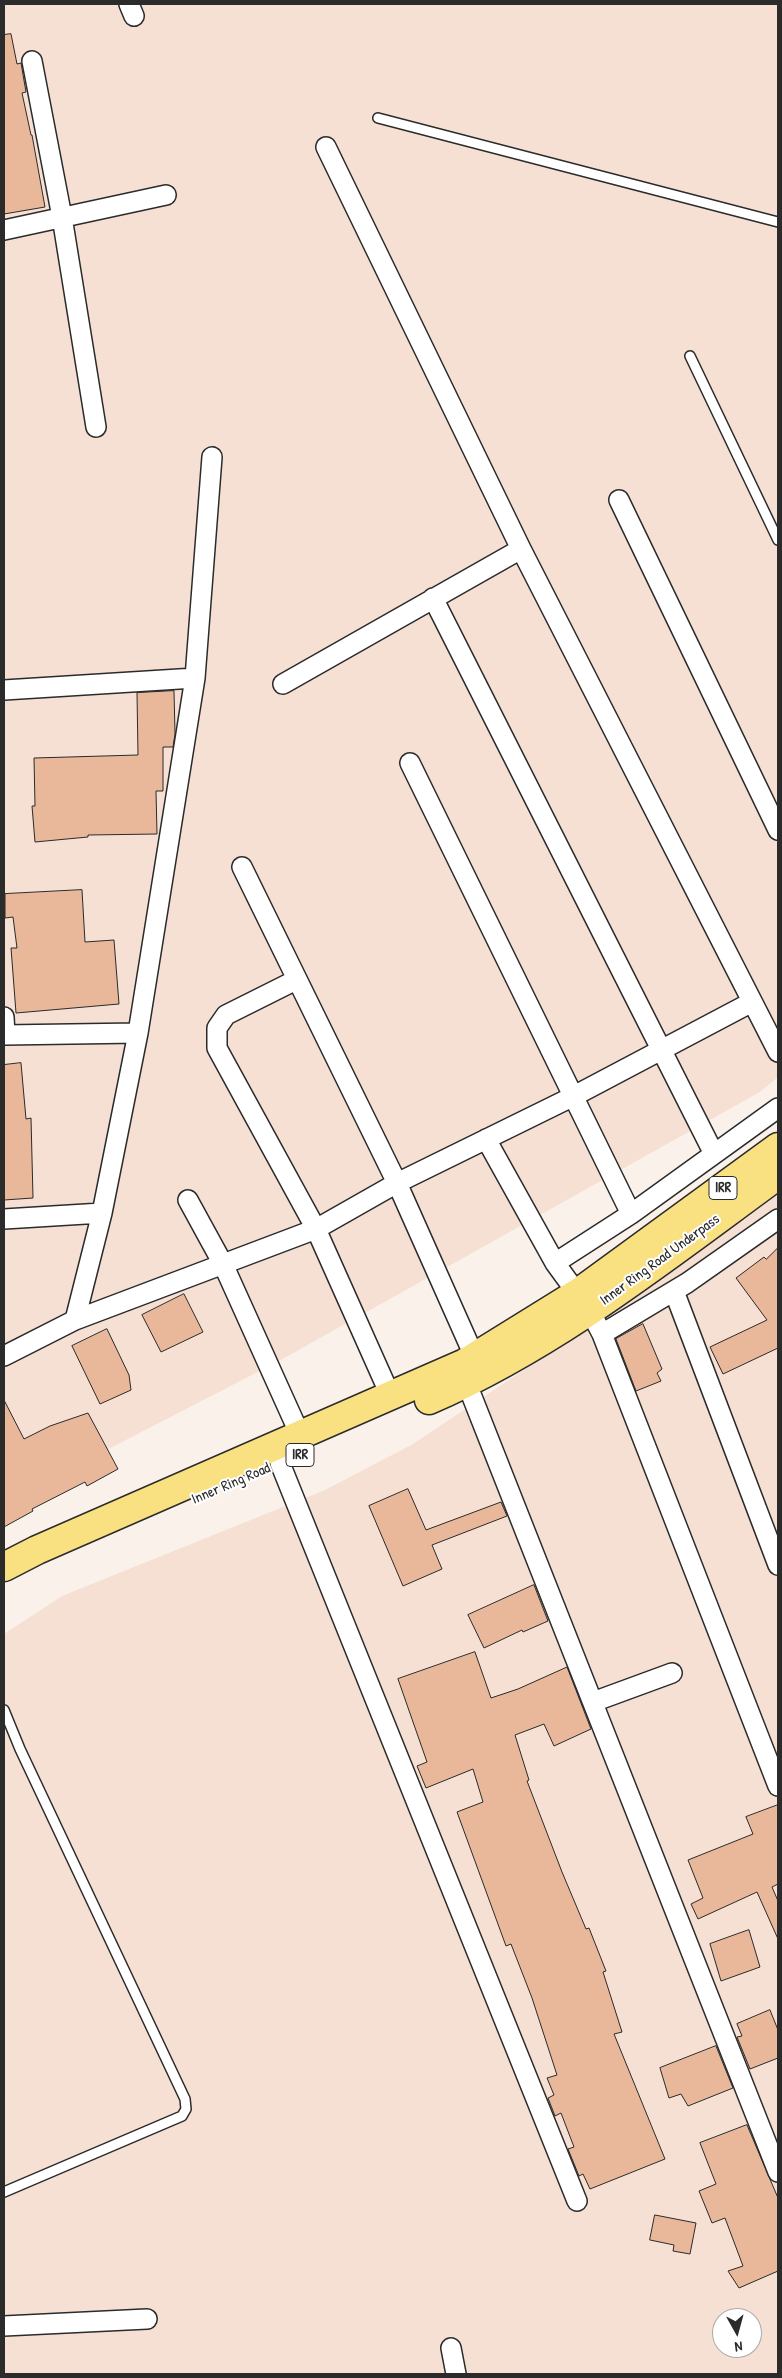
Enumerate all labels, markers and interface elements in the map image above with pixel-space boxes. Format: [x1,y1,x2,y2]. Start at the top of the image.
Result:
road number: IRR [709,1176,737,1200]
street label: Inner Ring Road Underpass [597,1210,723,1310]
road number: IRR [286,1444,314,1466]
street label: Inner Ring Road [189,1459,273,1509]
north arrow [712,2308,762,2358]
text: N [734,2338,744,2357]

